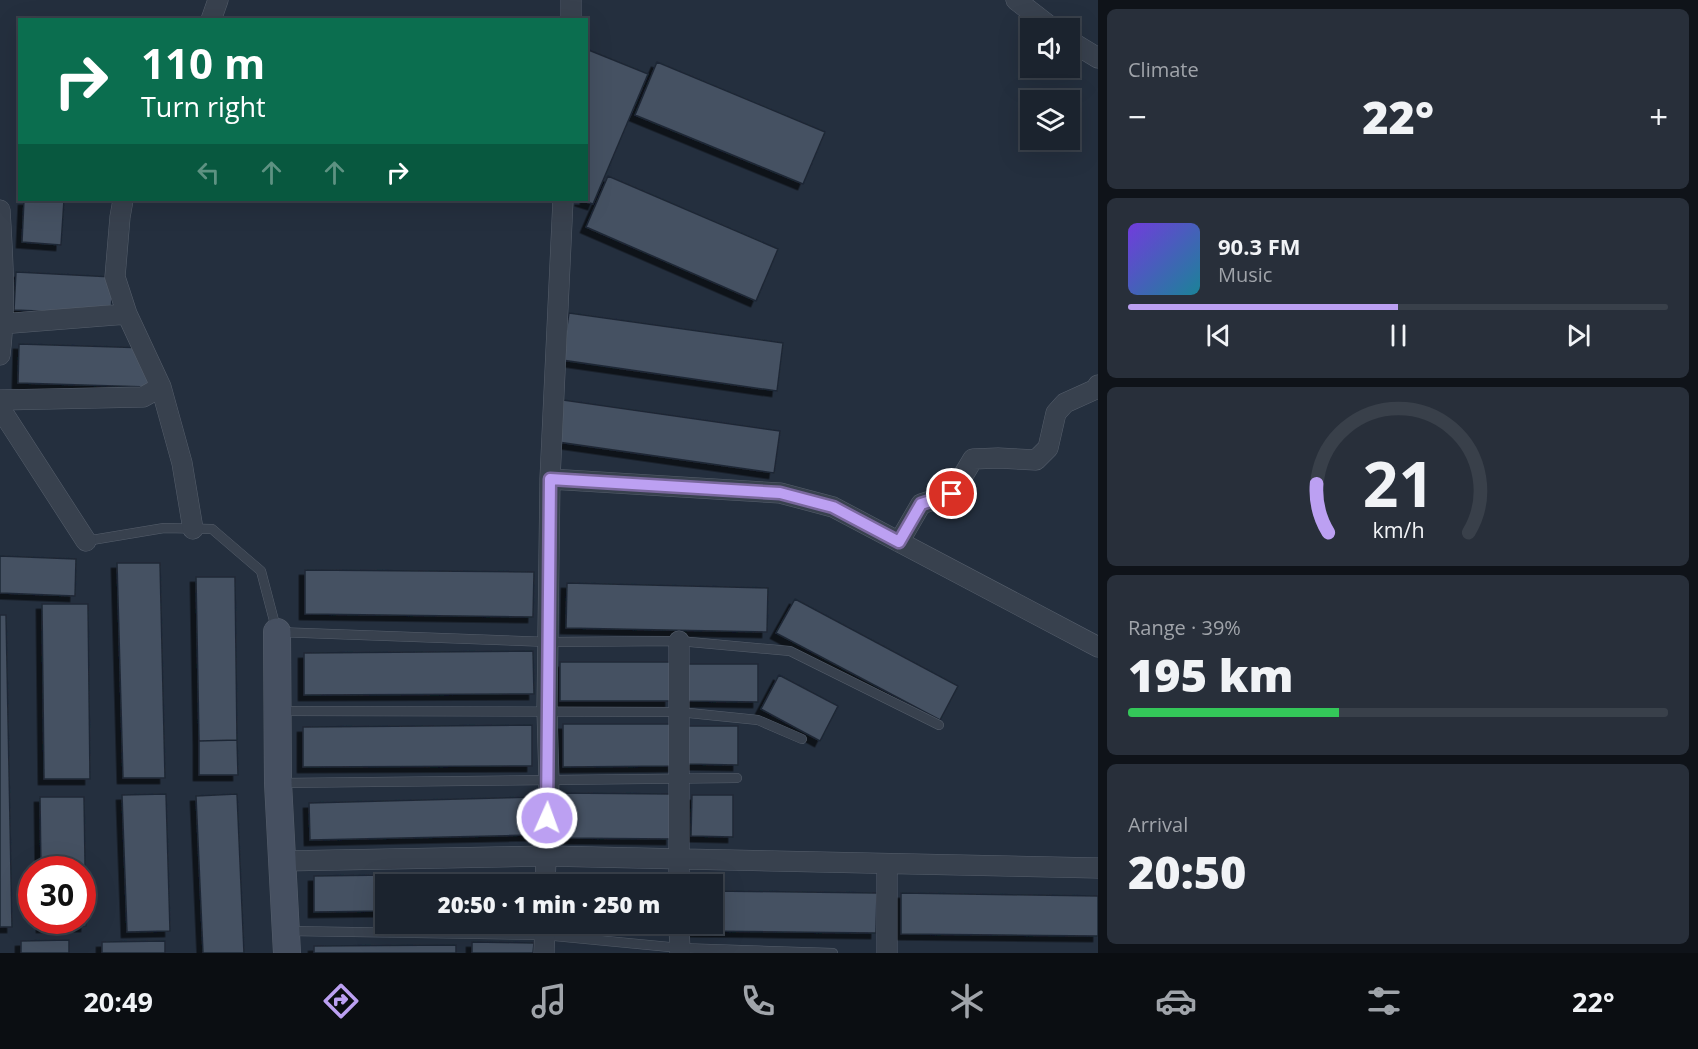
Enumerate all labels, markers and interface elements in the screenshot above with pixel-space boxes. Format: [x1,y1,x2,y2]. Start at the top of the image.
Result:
map controls [1020,18,1080,150]
button: sound [1020,18,1080,78]
text: 110 m [141,34,265,91]
icon: right [42,42,120,120]
text: Climate [1128,56,1199,83]
text: 22° [1362,86,1434,147]
text: Turn right [141,88,266,125]
button: layers [1020,90,1080,150]
text: − [1128,94,1147,139]
text: + [1649,94,1668,139]
icon: left [192,156,225,189]
icon: ahead [255,156,288,189]
icon: ahead [318,156,351,189]
icon: right [381,156,414,189]
text: 90.3 FM [1218,231,1301,261]
text: Music [1218,261,1272,288]
icon: previous [1202,319,1235,352]
icon: pause [1382,319,1415,352]
icon: next [1562,319,1595,352]
text: 21 [1362,441,1434,526]
pin [926,468,977,519]
icon: arrive [935,477,968,510]
text: km/h [1372,516,1424,545]
text: Range · 39% [1128,614,1241,641]
text: 195 km [1128,644,1293,705]
position arrow [515,786,579,850]
text: Arrival [1128,811,1188,838]
text: 20:50 [1128,841,1246,902]
speed limit sign: 30 [18,856,96,934]
text: 20:50 · 1 min · 250 m [438,889,660,919]
icon: directions [320,980,362,1022]
icon: music [528,980,570,1022]
icon: phone [737,980,779,1022]
icon: climate [946,980,988,1022]
icon: car [1155,980,1197,1022]
icon: filters [1363,980,1405,1022]
text: 20:49 [83,983,153,1020]
text: 22° [1572,983,1615,1020]

